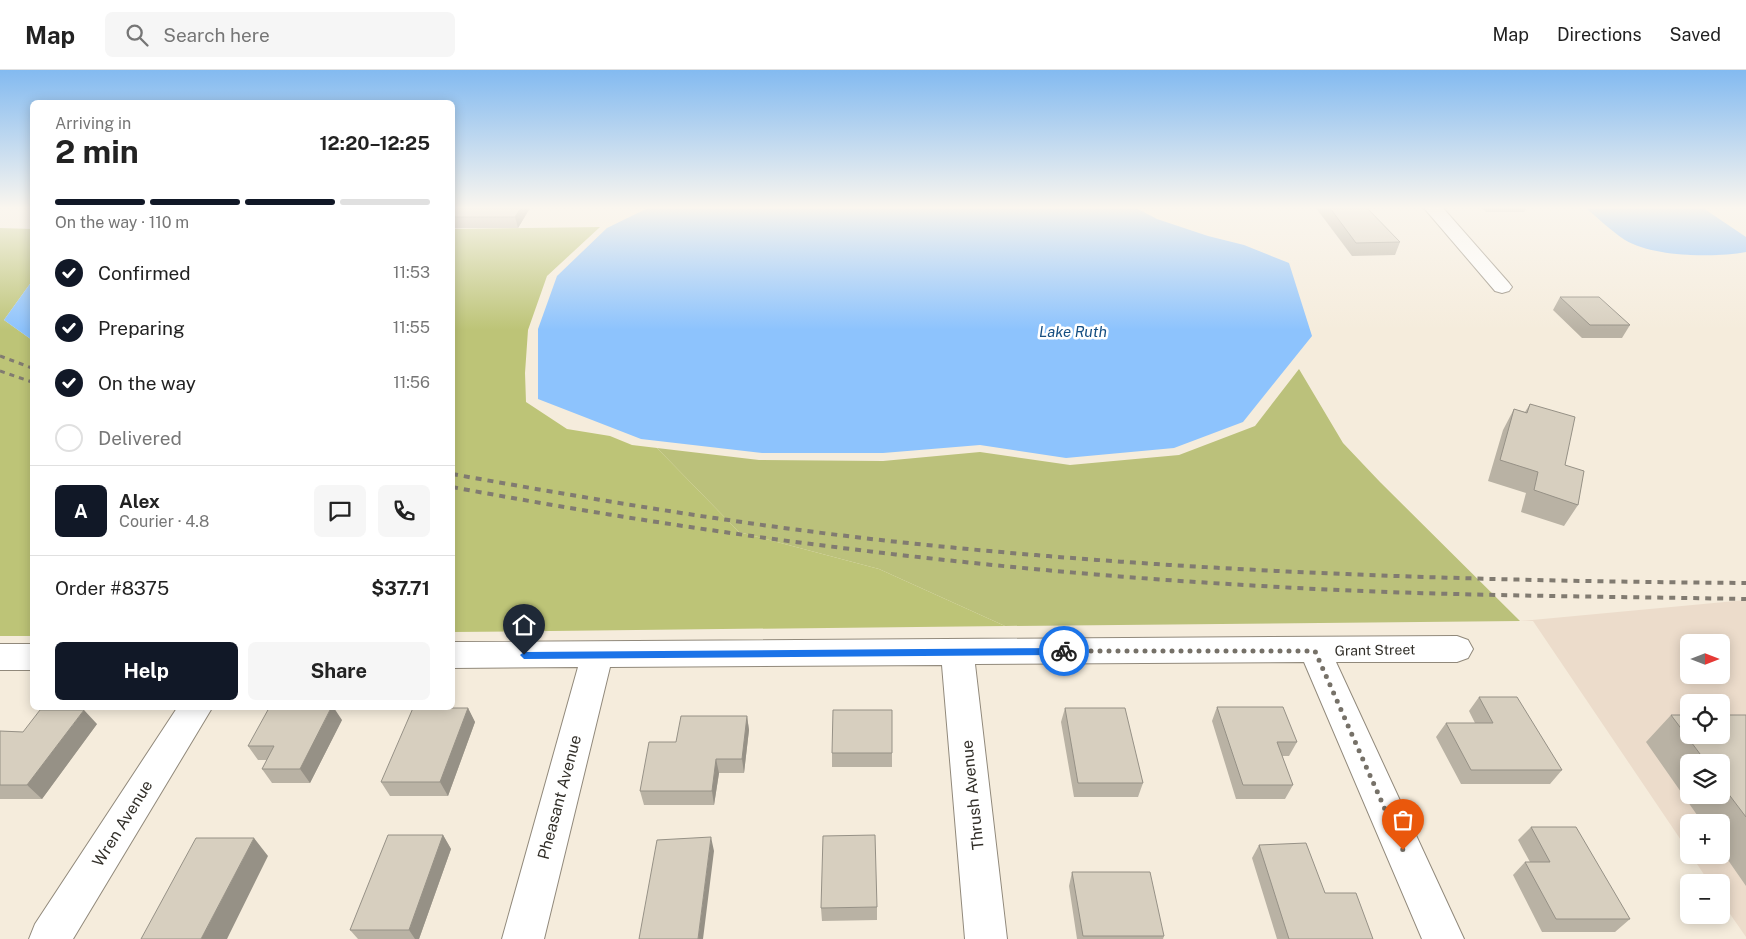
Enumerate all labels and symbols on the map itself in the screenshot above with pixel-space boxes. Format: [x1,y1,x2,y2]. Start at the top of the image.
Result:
water label: Lake Ruth [1039,323,1107,340]
pin [503,604,545,655]
courier [1039,626,1089,676]
north arrow [1680,634,1730,684]
street label: Grant Street [1334,641,1416,659]
street label: Pheasant Avenue [534,733,585,861]
street label: Thrush Avenue [957,739,988,851]
street label: Wren Avenue [88,776,157,870]
pin [1382,799,1424,850]

